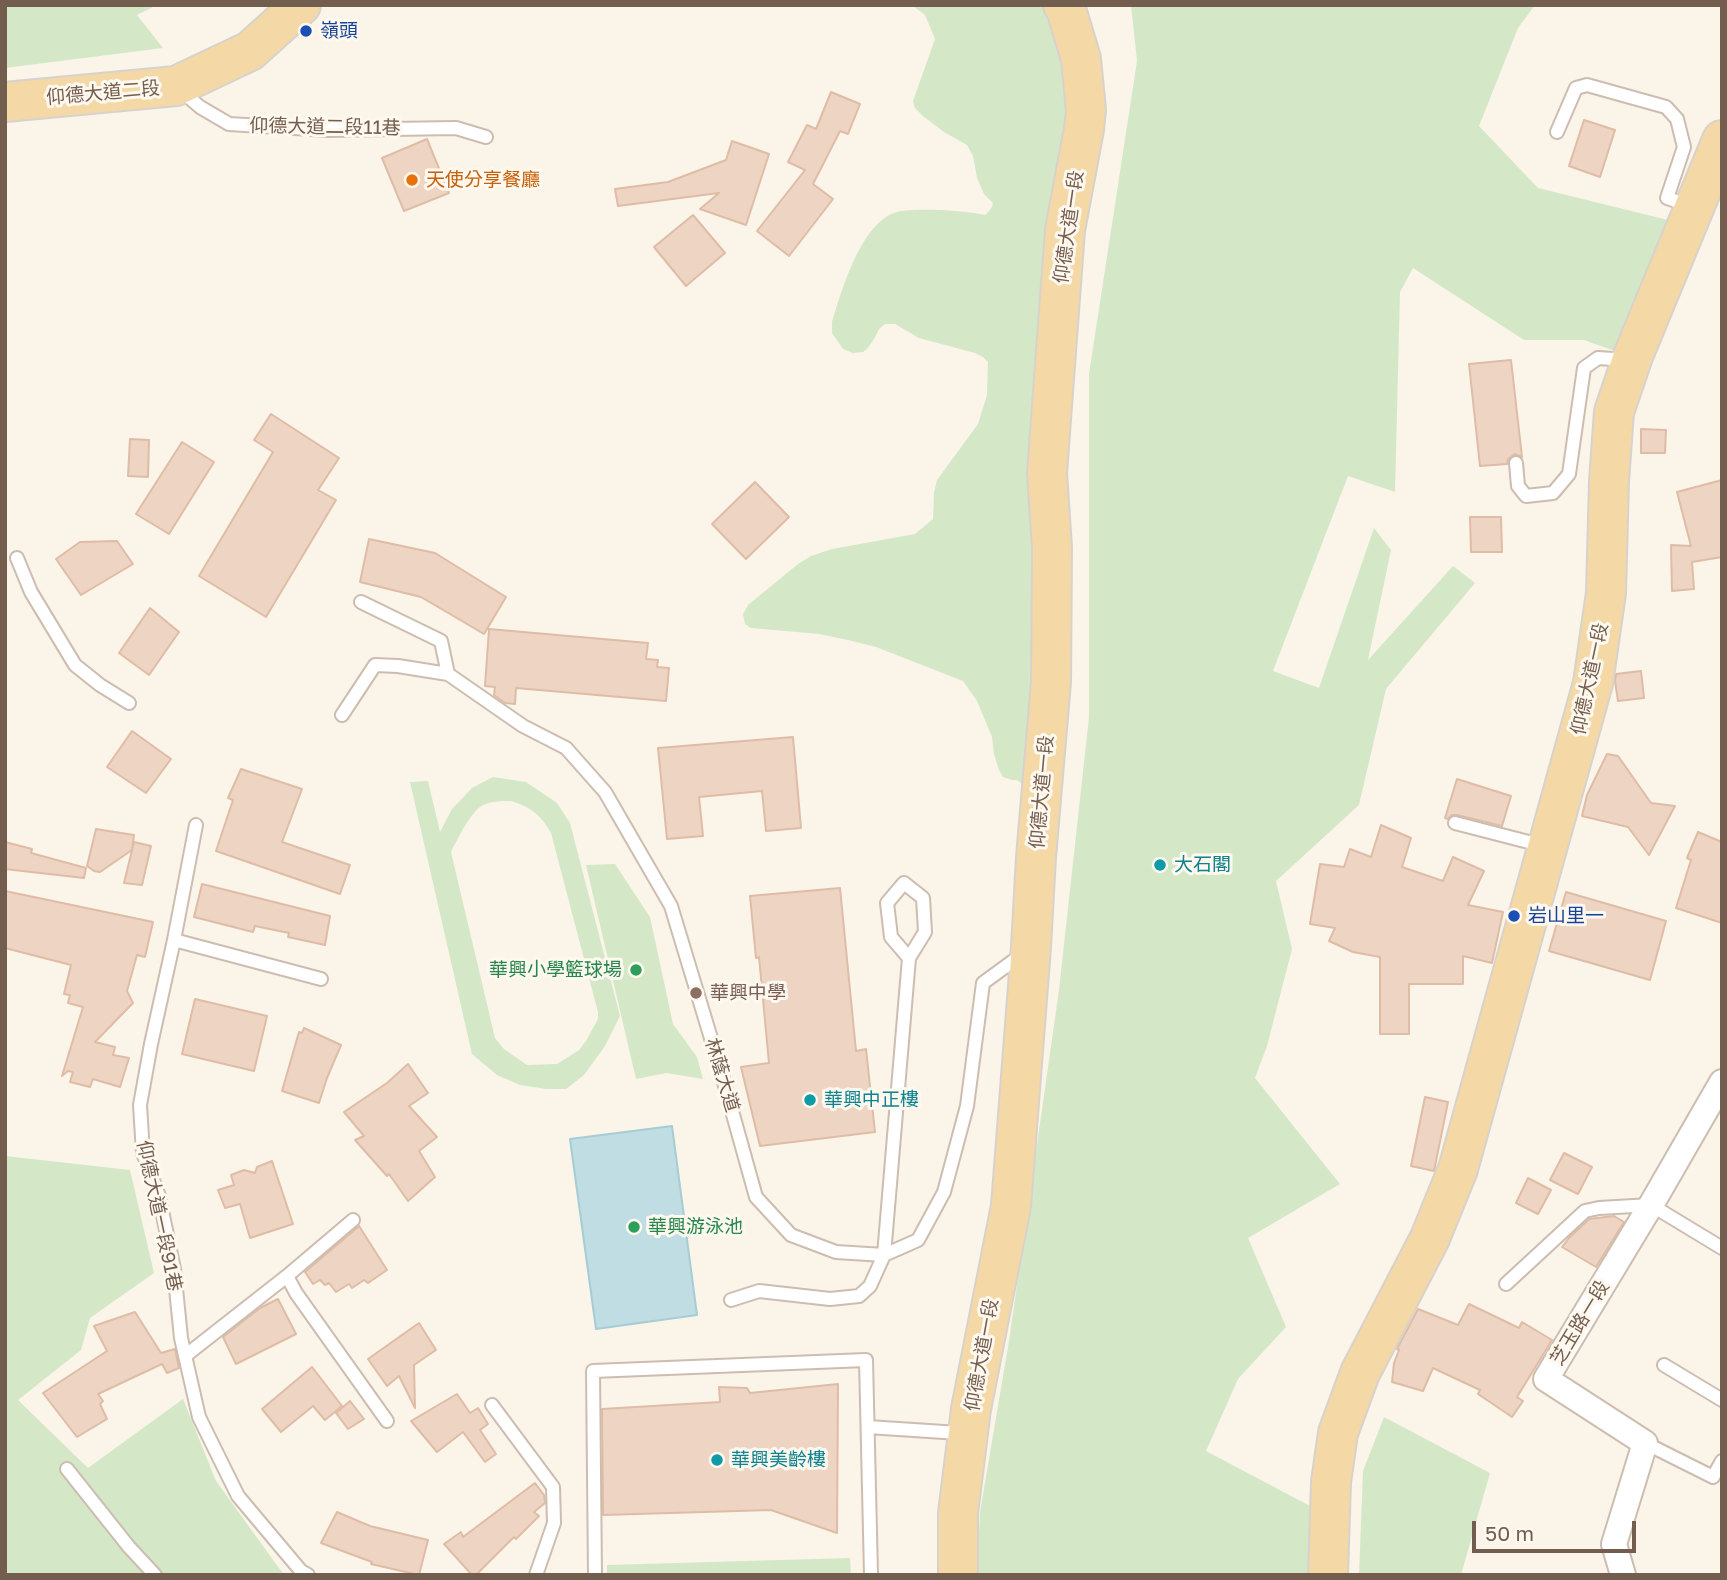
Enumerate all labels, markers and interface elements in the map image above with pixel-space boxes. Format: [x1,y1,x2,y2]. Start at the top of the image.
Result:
place label: 嶺頭 [320,20,358,42]
marker: 嶺頭 [298,23,314,39]
street label: 仰德大道二段 [45,77,161,109]
street label: 仰德大道二段11巷 [249,114,401,140]
place label: 天使分享餐廳 [426,169,540,191]
street label: 仰德大道一段 [1050,169,1088,285]
marker: 天使分享餐廳 [404,172,420,188]
street label: 仰德大道一段 [1567,621,1613,737]
street label: 仰德大道一段 [1026,734,1058,850]
place label: 大石閣 [1174,854,1231,876]
marker: 大石閣 [1152,857,1168,873]
place label: 岩山里一 [1528,905,1604,927]
marker: 岩山里一 [1506,908,1522,924]
place label: 華興小學籃球場 [489,959,622,981]
marker: 華興小學籃球場 [628,962,644,978]
place label: 華興中學 [710,982,786,1004]
marker: 華興中學 [688,985,704,1001]
street label: 林蔭大道 [700,1035,744,1115]
place label: 華興中正樓 [824,1089,919,1111]
marker: 華興中正樓 [802,1092,818,1108]
street label: 仰德大道一段91巷 [132,1138,186,1294]
place label: 華興游泳池 [648,1216,743,1238]
marker: 華興游泳池 [626,1219,642,1235]
street label: 芝玉路一段 [1546,1276,1614,1370]
street label: 仰德大道一段 [961,1297,1003,1413]
place label: 華興美齡樓 [731,1449,826,1471]
marker: 華興美齡樓 [709,1452,725,1468]
scale bar [1475,1506,1640,1550]
text: 50 m [1485,1520,1534,1546]

